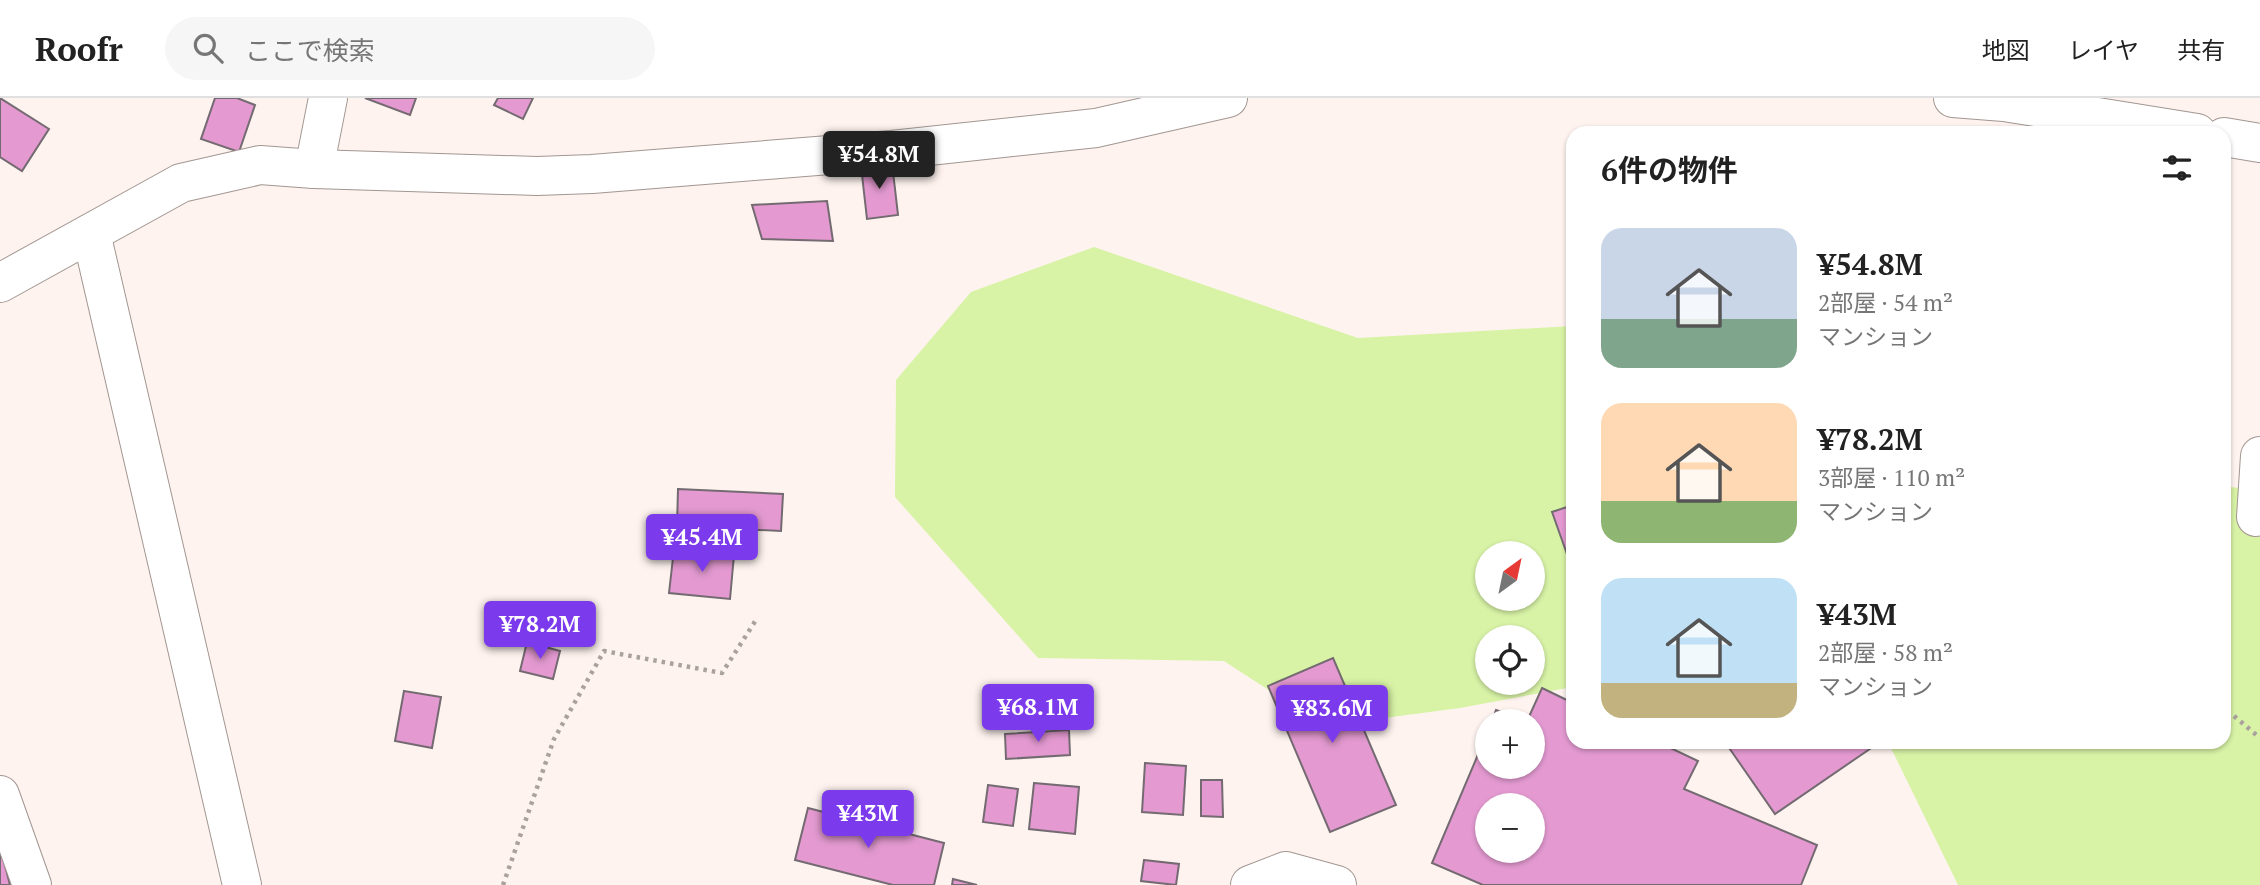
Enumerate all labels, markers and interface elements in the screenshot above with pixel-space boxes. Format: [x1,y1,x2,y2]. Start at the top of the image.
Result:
search box [165,17,655,80]
text: Roofr [35,27,123,70]
icon: search [189,29,227,67]
text: ここで検索 [245,33,375,67]
text: 地図 [1982,34,2030,66]
text: レイヤ [2068,34,2139,66]
text: 共有 [2177,34,2225,66]
pin: ¥54.8M [822,132,936,191]
text: ¥54.8M [839,138,919,169]
icon: filters [2158,149,2196,187]
text: 6件の物件 [1601,150,1738,190]
text: ¥54.8M [1818,244,1923,284]
icon: home [1657,256,1741,340]
text: 2部屋 · 54 m² [1818,287,1953,318]
text: マンション [1818,321,1933,352]
text: ¥78.2M [1818,419,1923,459]
icon: home [1657,431,1741,515]
text: 3部屋 · 110 m² [1818,462,1965,493]
text: マンション [1818,496,1933,527]
pin: ¥45.4M [645,514,759,574]
text: ¥45.4M [662,521,742,552]
north arrow [1475,541,1545,611]
map controls [1475,541,1545,863]
text: ¥43M [1818,594,1897,634]
pin: ¥78.2M [483,602,597,661]
icon: home [1657,606,1741,690]
text: ¥78.2M [500,608,580,639]
button: locate [1475,625,1545,695]
text: 2部屋 · 58 m² [1818,637,1953,668]
text: マンション [1818,671,1933,702]
pin: ¥68.1M [981,684,1095,744]
pin: ¥83.6M [1275,686,1389,745]
text: ¥68.1M [998,691,1078,722]
text: ¥83.6M [1292,692,1372,723]
button: + [1475,709,1545,779]
pin: ¥43M [827,790,909,850]
button: − [1475,793,1545,863]
text: ¥43M [838,797,898,828]

